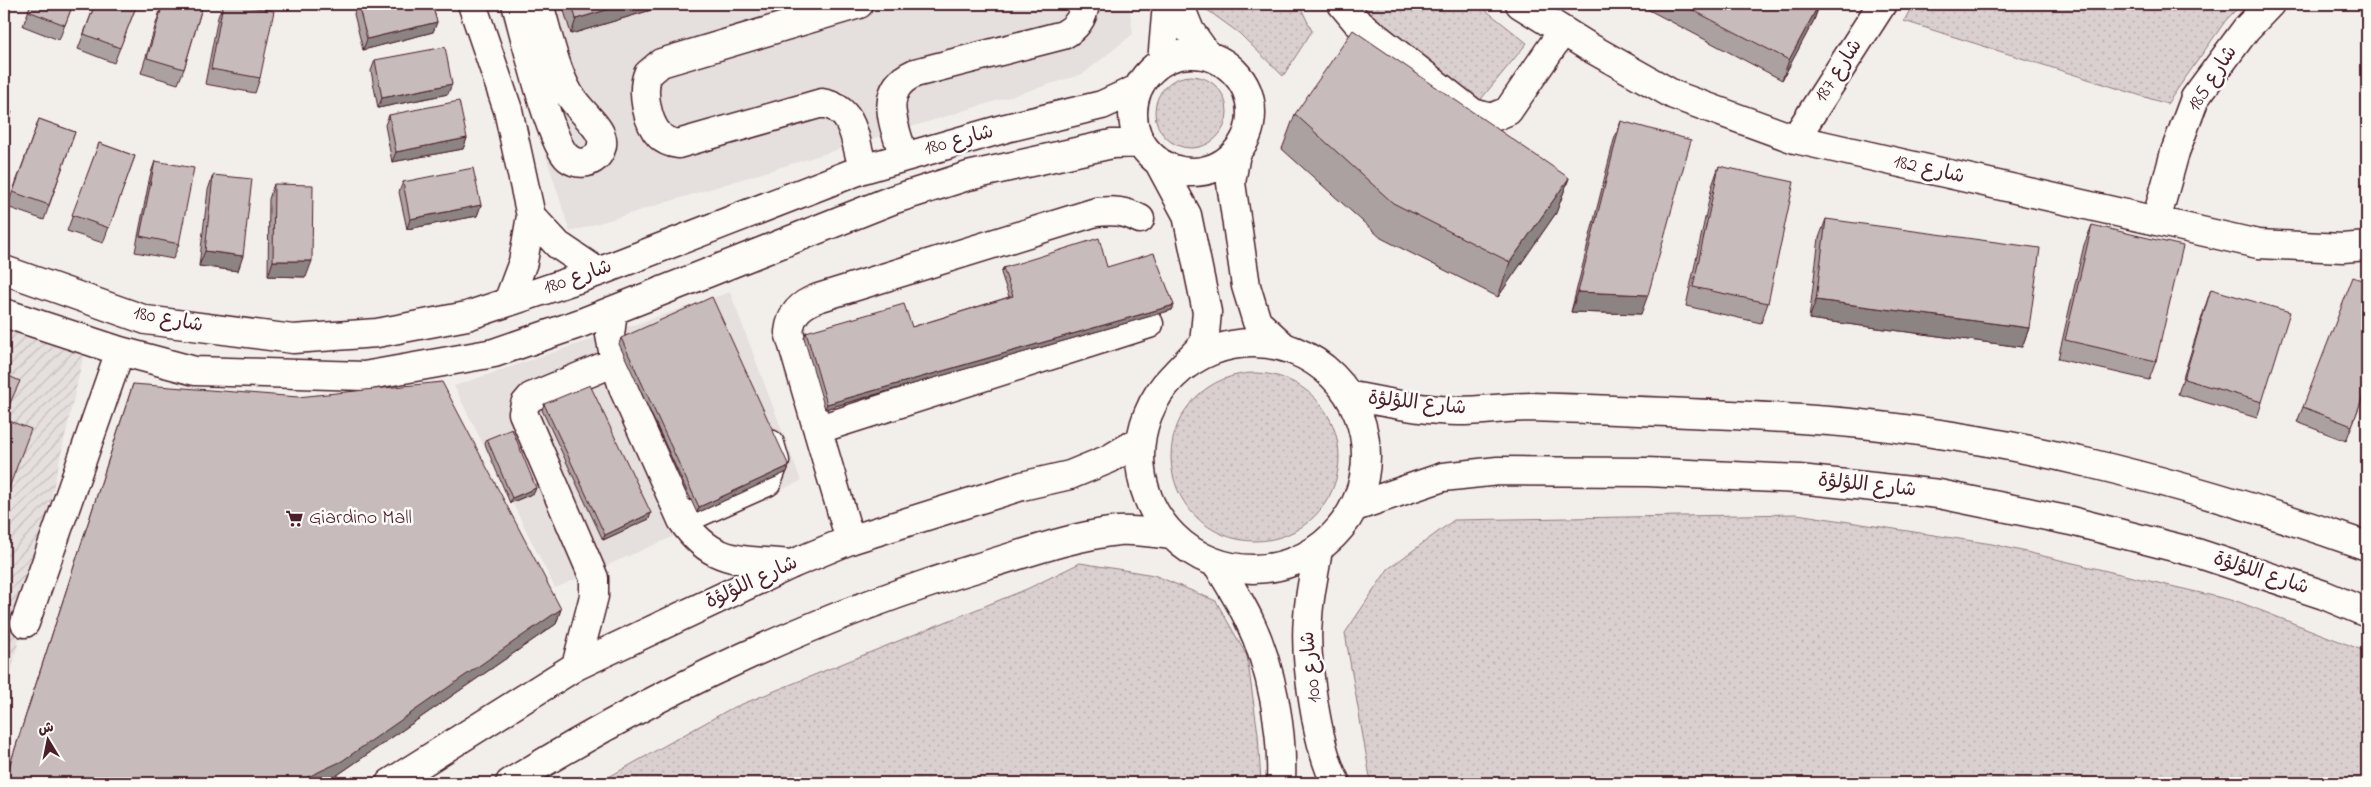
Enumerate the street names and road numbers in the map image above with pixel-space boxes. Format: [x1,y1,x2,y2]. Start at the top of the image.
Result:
street label: شارع 187 [1808,34,1870,108]
street label: شارع 185 [2181,40,2245,118]
street label: شارع 180 [921,118,997,164]
street label: شارع 182 [1891,148,1967,192]
street label: شارع 180 [540,253,616,303]
street label: شارع 180 [130,299,206,341]
street label: شارع اللؤلؤة [1366,384,1468,424]
street label: شارع اللؤلؤة [1816,466,1918,506]
street label: شارع اللؤلؤة [2210,545,2312,603]
street label: شارع اللؤلؤة [701,549,803,617]
street label: شارع 100 [1294,630,1330,704]

